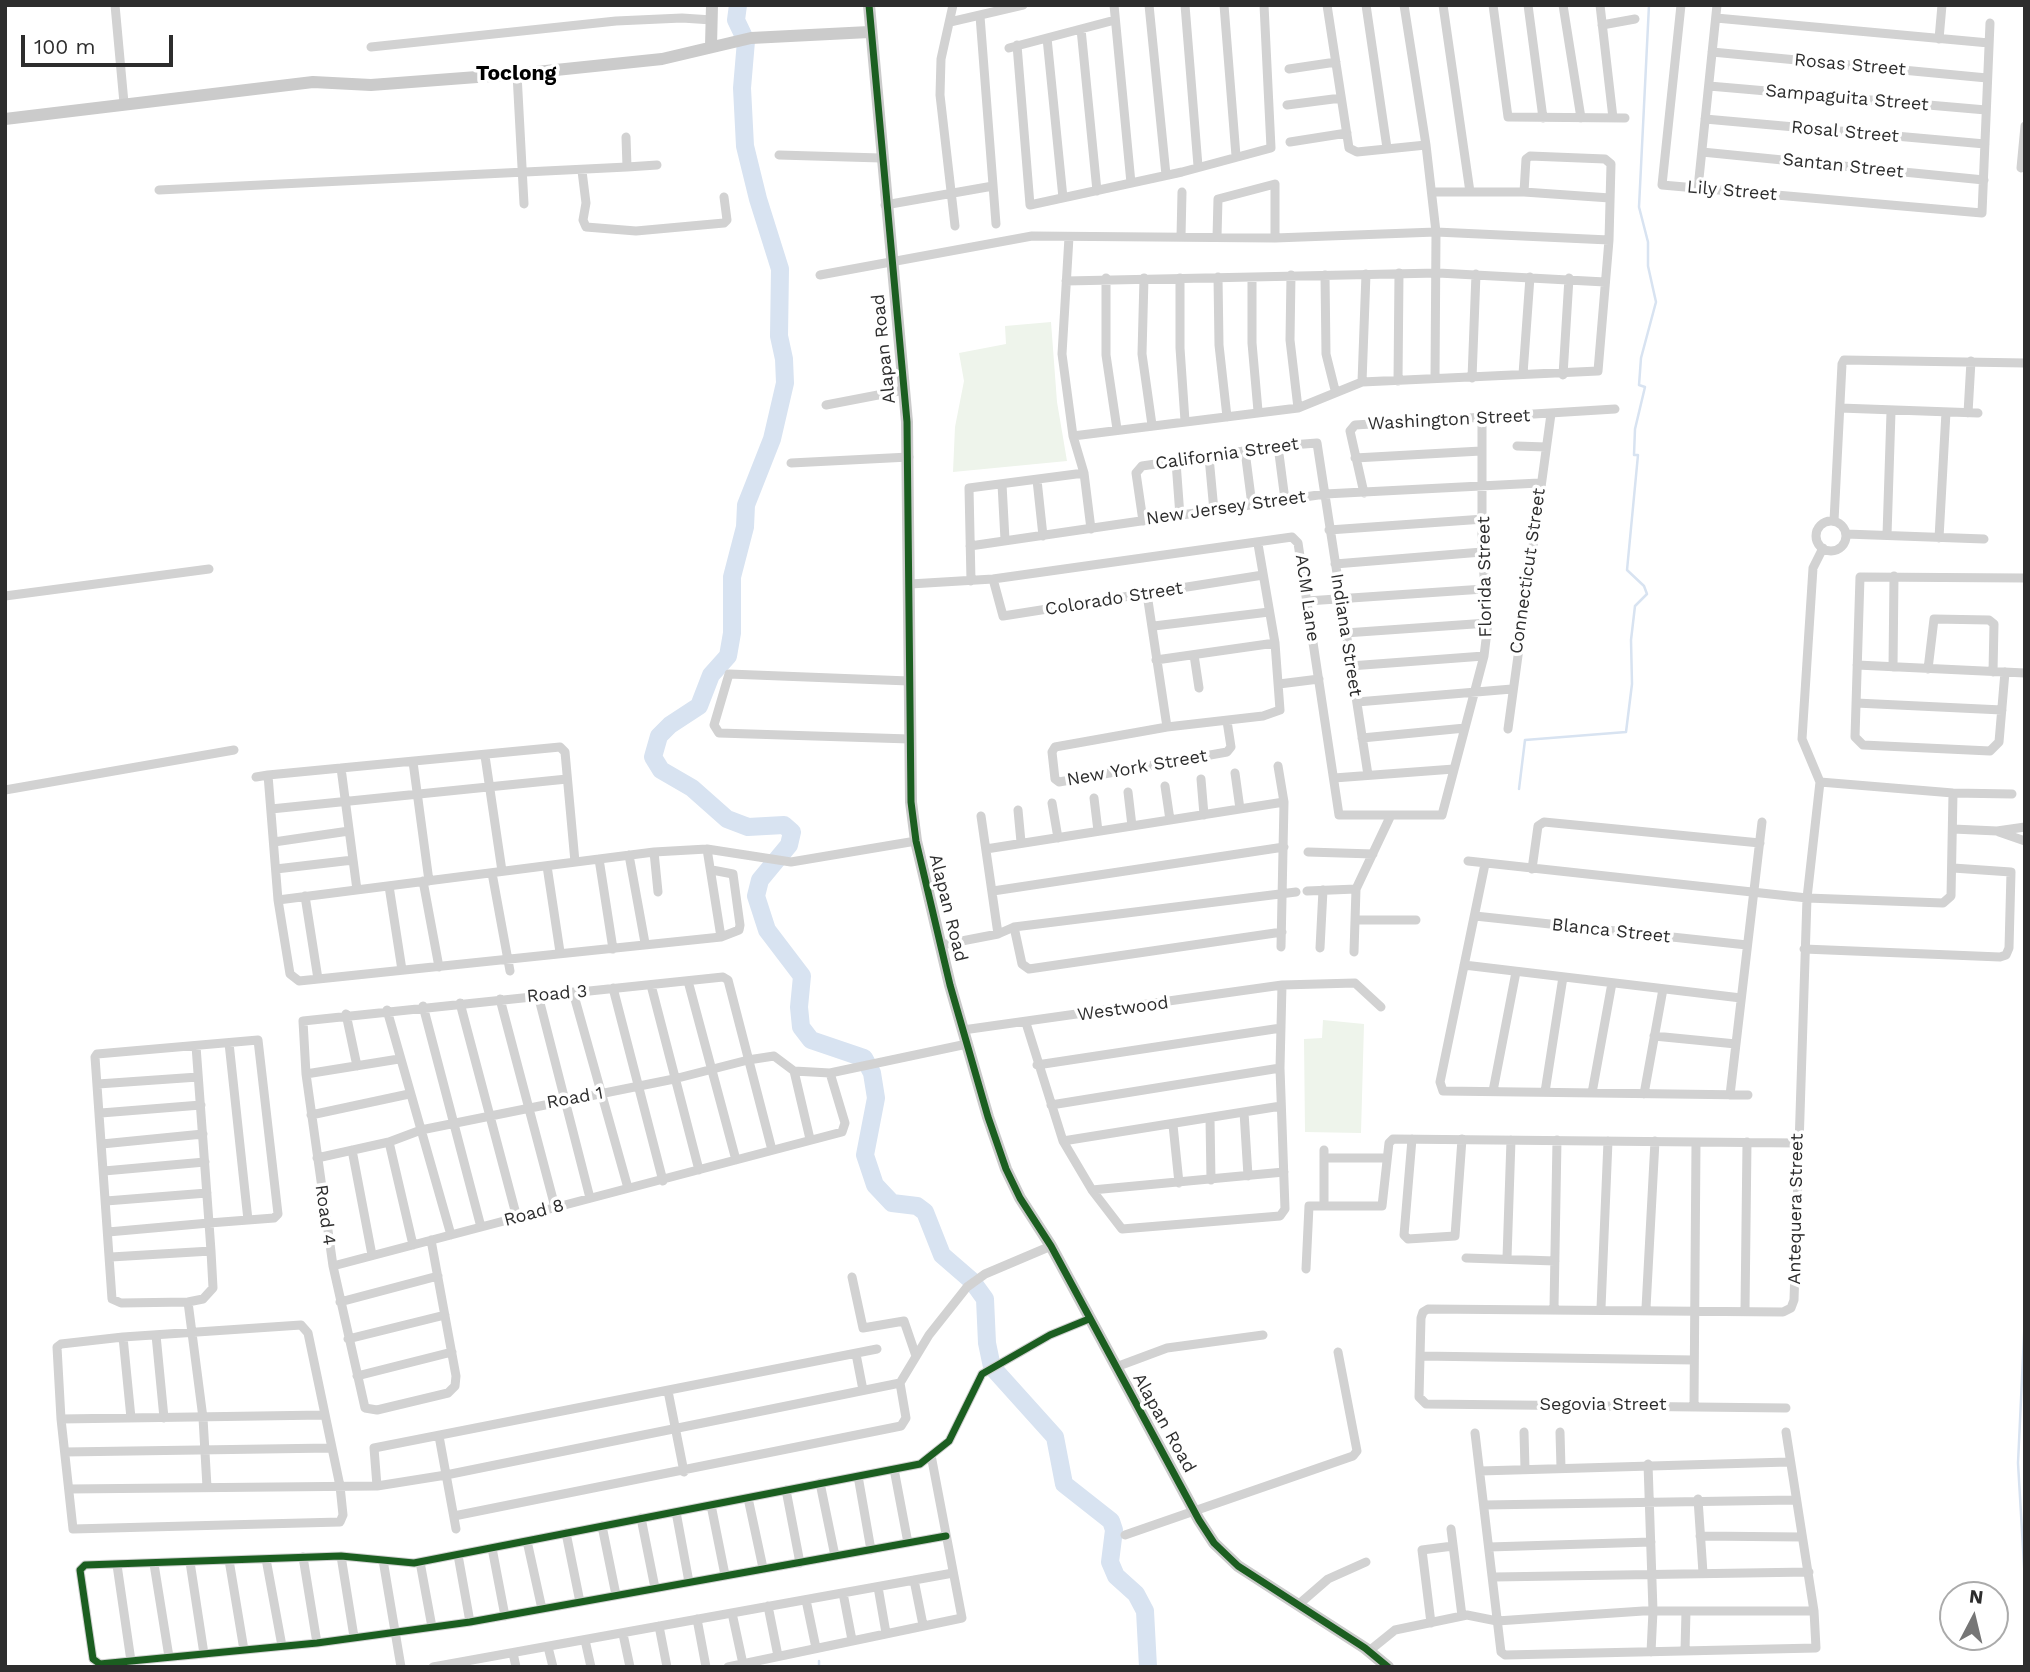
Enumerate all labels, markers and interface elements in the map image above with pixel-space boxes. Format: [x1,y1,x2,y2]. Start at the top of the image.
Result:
scale bar [24,21,177,65]
text: 100 m [34,34,96,59]
street label: Rosas Street [1793,49,1907,81]
district label: Toclong [476,61,556,87]
street label: Sampaguita Street [1765,80,1929,116]
street label: Rosal Street [1790,117,1900,147]
street label: Santan Street [1781,149,1905,183]
street label: Lily Street [1686,176,1778,206]
street label: Alapan Road [867,293,901,405]
street label: Washington Street [1367,405,1531,435]
street label: California Street [1154,433,1300,475]
street label: New Jersey Street [1145,486,1307,530]
street label: Connecticut Street [1506,487,1550,655]
street label: Florida Street [1473,516,1497,638]
street label: ACM Lane [1290,553,1324,643]
street label: Indiana Street [1326,572,1366,698]
street label: Colorado Street [1044,577,1184,621]
street label: New York Street [1065,745,1209,791]
street label: Alapan Road [924,852,972,964]
street label: Blanca Street [1551,914,1671,948]
street label: Road 3 [526,981,588,1007]
street label: Westwood [1076,992,1170,1026]
street label: Road 1 [545,1082,605,1114]
street label: Antequera Street [1784,1133,1808,1285]
street label: Road 4 [310,1183,340,1247]
street label: Road 8 [502,1195,566,1231]
street label: Alapan Road [1128,1370,1200,1476]
street label: Segovia Street [1540,1394,1666,1416]
north arrow [1939,1581,2009,1651]
text: N [1968,1584,1985,1609]

